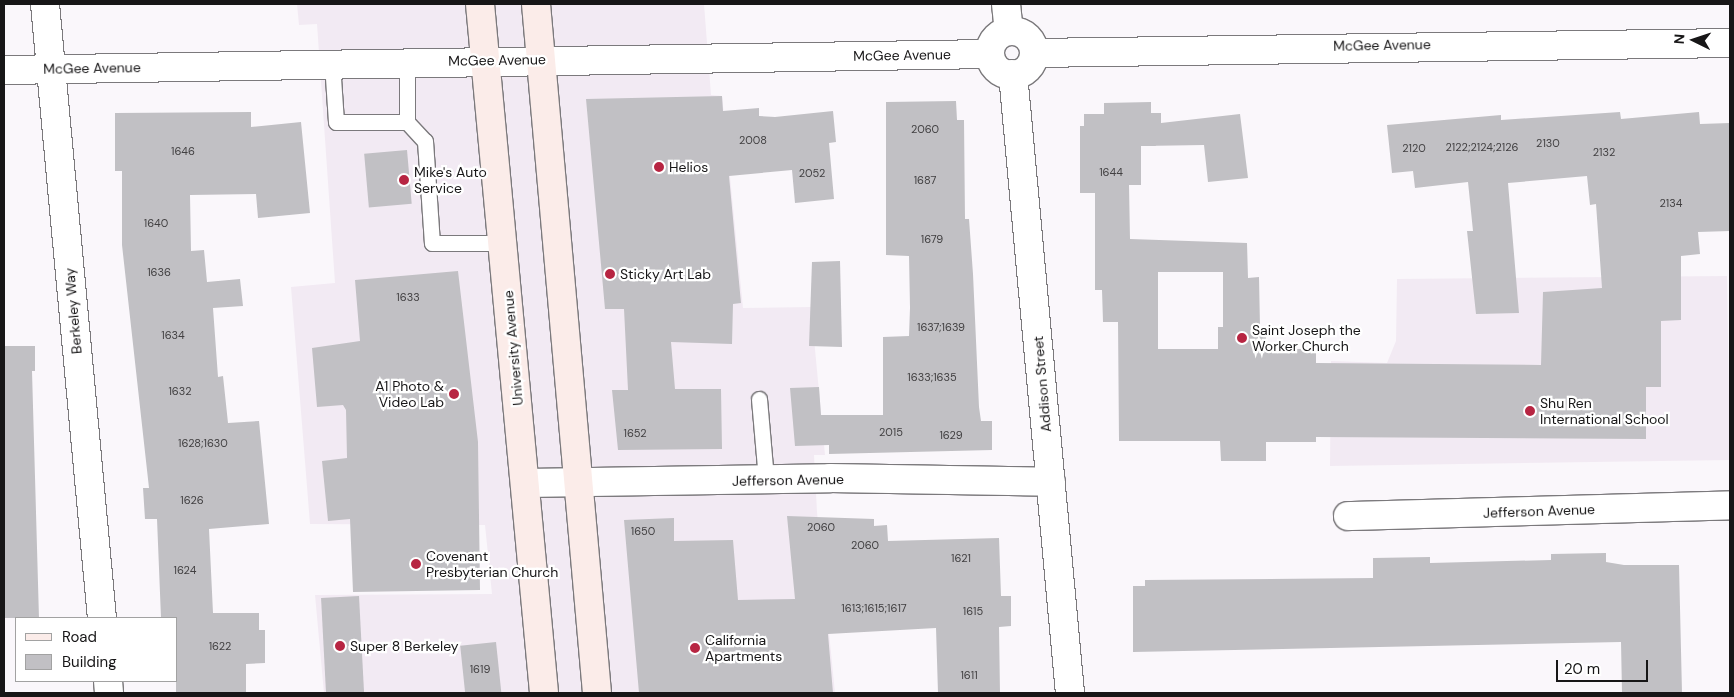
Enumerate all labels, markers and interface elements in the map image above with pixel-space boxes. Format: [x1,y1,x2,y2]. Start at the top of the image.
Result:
north arrow [1669,15,1719,65]
text: N [1670,33,1688,45]
street label: McGee Avenue [1333,36,1431,54]
street label: McGee Avenue [853,46,951,64]
street label: McGee Avenue [448,51,546,69]
street label: McGee Avenue [43,59,141,77]
house number: 2060 [911,122,939,136]
house number: 2008 [739,133,767,147]
house number: 2130 [1536,136,1560,150]
house number: 2122;2124;2126 [1445,140,1519,154]
house number: 2120 [1402,141,1426,155]
house number: 1646 [171,144,195,158]
house number: 2132 [1593,145,1615,159]
place label: Helios [669,159,708,175]
marker: Helios [653,161,665,173]
place label: Mike's Auto Service [414,164,487,196]
house number: 1644 [1099,165,1123,179]
house number: 2052 [799,166,825,180]
house number: 1687 [914,173,936,187]
marker: Mike's Auto Service [398,174,410,186]
house number: 2134 [1660,196,1682,210]
house number: 1640 [144,216,168,230]
house number: 1679 [921,232,943,246]
house number: 1636 [147,265,171,279]
place label: Sticky Art Lab [620,266,711,282]
street label: Berkeley Way [61,267,85,355]
marker: Sticky Art Lab [604,268,616,280]
house number: 1633 [396,290,420,304]
street label: University Avenue [500,290,526,406]
house number: 1637;1639 [917,320,965,334]
place label: Saint Joseph the Worker Church [1252,322,1361,354]
house number: 1634 [161,328,185,342]
marker: Saint Joseph the Worker Church [1236,332,1248,344]
street label: Addison Street [1029,335,1055,433]
house number: 1633;1635 [907,370,957,384]
place label: A1 Photo & Video Lab [375,378,444,411]
house number: 1632 [168,384,192,398]
marker: A1 Photo & Video Lab [448,388,460,400]
place label: Shu Ren International School [1540,395,1669,428]
marker: Shu Ren International School [1524,405,1536,417]
house number: 2015 [879,425,903,439]
house number: 1652 [624,426,646,440]
house number: 1629 [939,428,963,442]
house number: 1628;1630 [178,436,228,450]
street label: Jefferson Avenue [732,471,844,489]
house number: 1626 [180,493,204,507]
street label: Jefferson Avenue [1483,501,1595,521]
house number: 2060 [807,520,835,534]
house number: 1650 [631,524,655,538]
house number: 2060 [851,538,879,552]
place label: Covenant Presbyterian Church [426,548,558,580]
house number: 1621 [951,551,971,565]
marker: Covenant Presbyterian Church [410,558,422,570]
house number: 1624 [174,563,196,577]
house number: 1613;1615;1617 [841,601,907,615]
house number: 1615 [963,604,983,618]
legend [15,617,178,682]
text: Road [62,627,97,647]
place label: California Apartments [705,632,782,664]
place label: Super 8 Berkeley [350,638,459,654]
house number: 1622 [209,639,231,653]
marker: Super 8 Berkeley [334,640,346,652]
marker: California Apartments [689,642,701,654]
scale bar [1559,650,1652,682]
text: Building [62,652,117,672]
text: 20 m [1564,659,1600,679]
house number: 1619 [470,662,490,676]
house number: 1611 [960,668,978,682]

